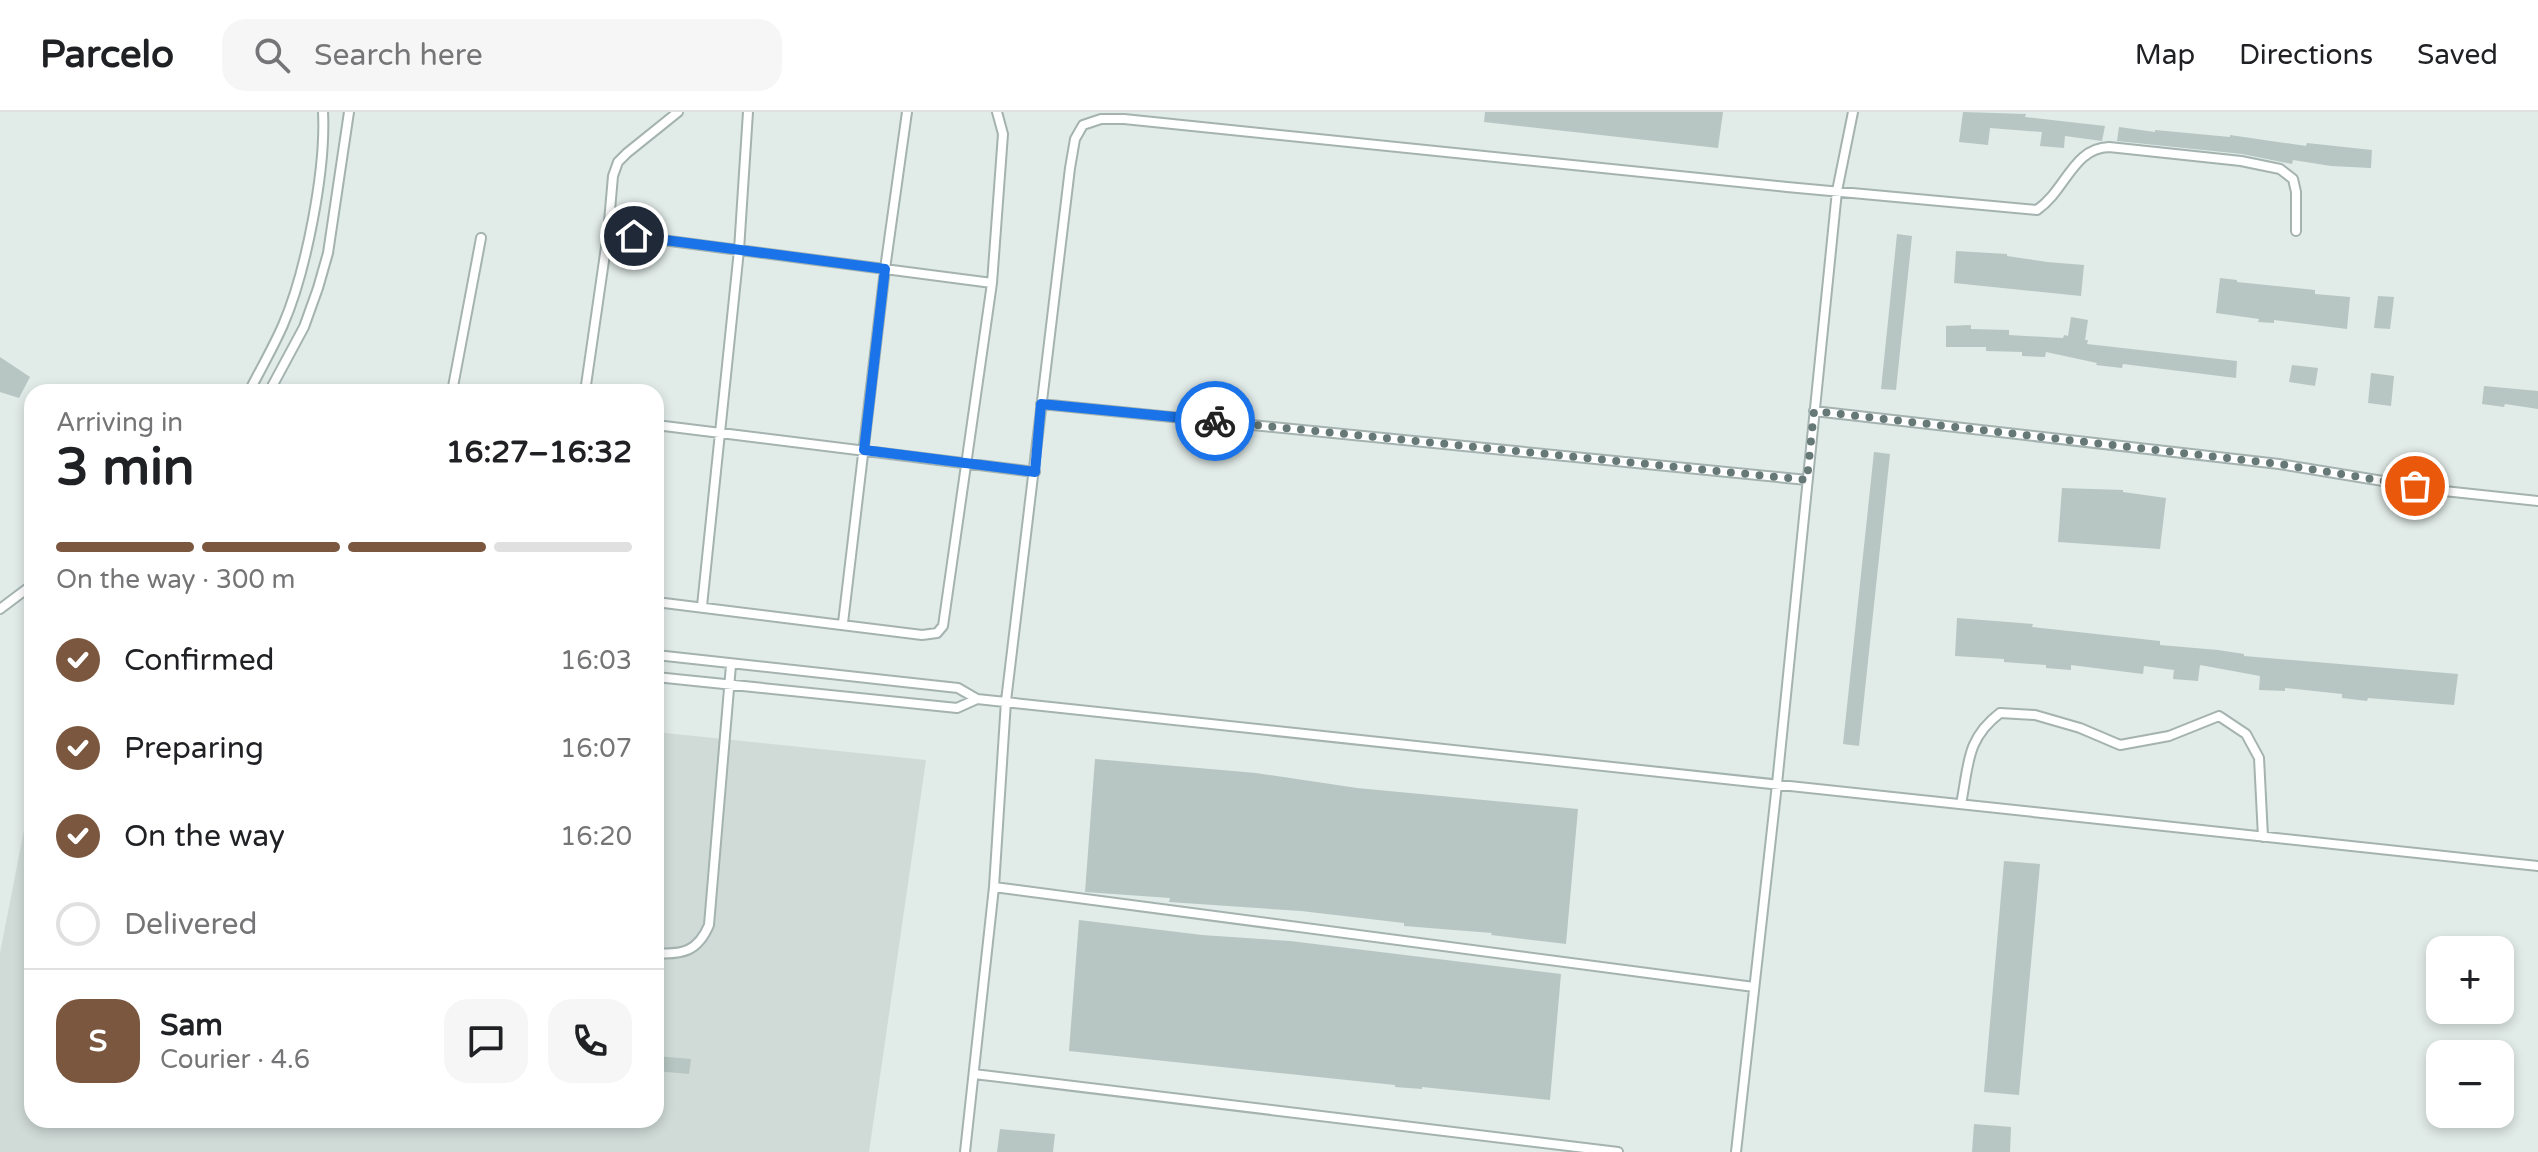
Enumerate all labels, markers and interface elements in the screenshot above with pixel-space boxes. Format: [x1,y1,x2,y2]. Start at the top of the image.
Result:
search box [222,19,782,91]
text: Parcelo [40,32,174,78]
icon: search [250,33,294,77]
text: Search here [314,37,483,74]
text: Map [2135,38,2195,72]
text: Directions [2239,38,2373,72]
text: Saved [2417,38,2498,72]
pin [600,202,668,270]
icon: home [612,214,656,258]
courier [1175,381,1255,461]
icon: bike [1193,399,1237,443]
text: Arriving in [56,407,183,438]
text: 16:27–16:32 [446,434,632,471]
text: 3 min [56,436,195,499]
pin [2381,452,2449,520]
icon: bag [2393,464,2437,508]
text: On the way · 300 m [56,564,295,595]
icon: check [56,638,100,682]
text: Confirmed [124,642,275,679]
text: 16:03 [560,645,632,676]
icon: check [56,726,100,770]
text: Preparing [124,730,264,767]
text: 16:07 [560,733,632,764]
icon: check [56,814,100,858]
text: On the way [124,818,285,855]
text: 16:20 [560,821,632,852]
text: Delivered [124,906,258,943]
map controls [2426,936,2514,1128]
button: + [2426,936,2514,1024]
button: chat [444,999,528,1083]
button: phone [548,999,632,1083]
text: Sam [160,1007,223,1044]
text: S [89,1023,107,1060]
button: − [2426,1040,2514,1128]
text: Courier · 4.6 [160,1044,310,1075]

